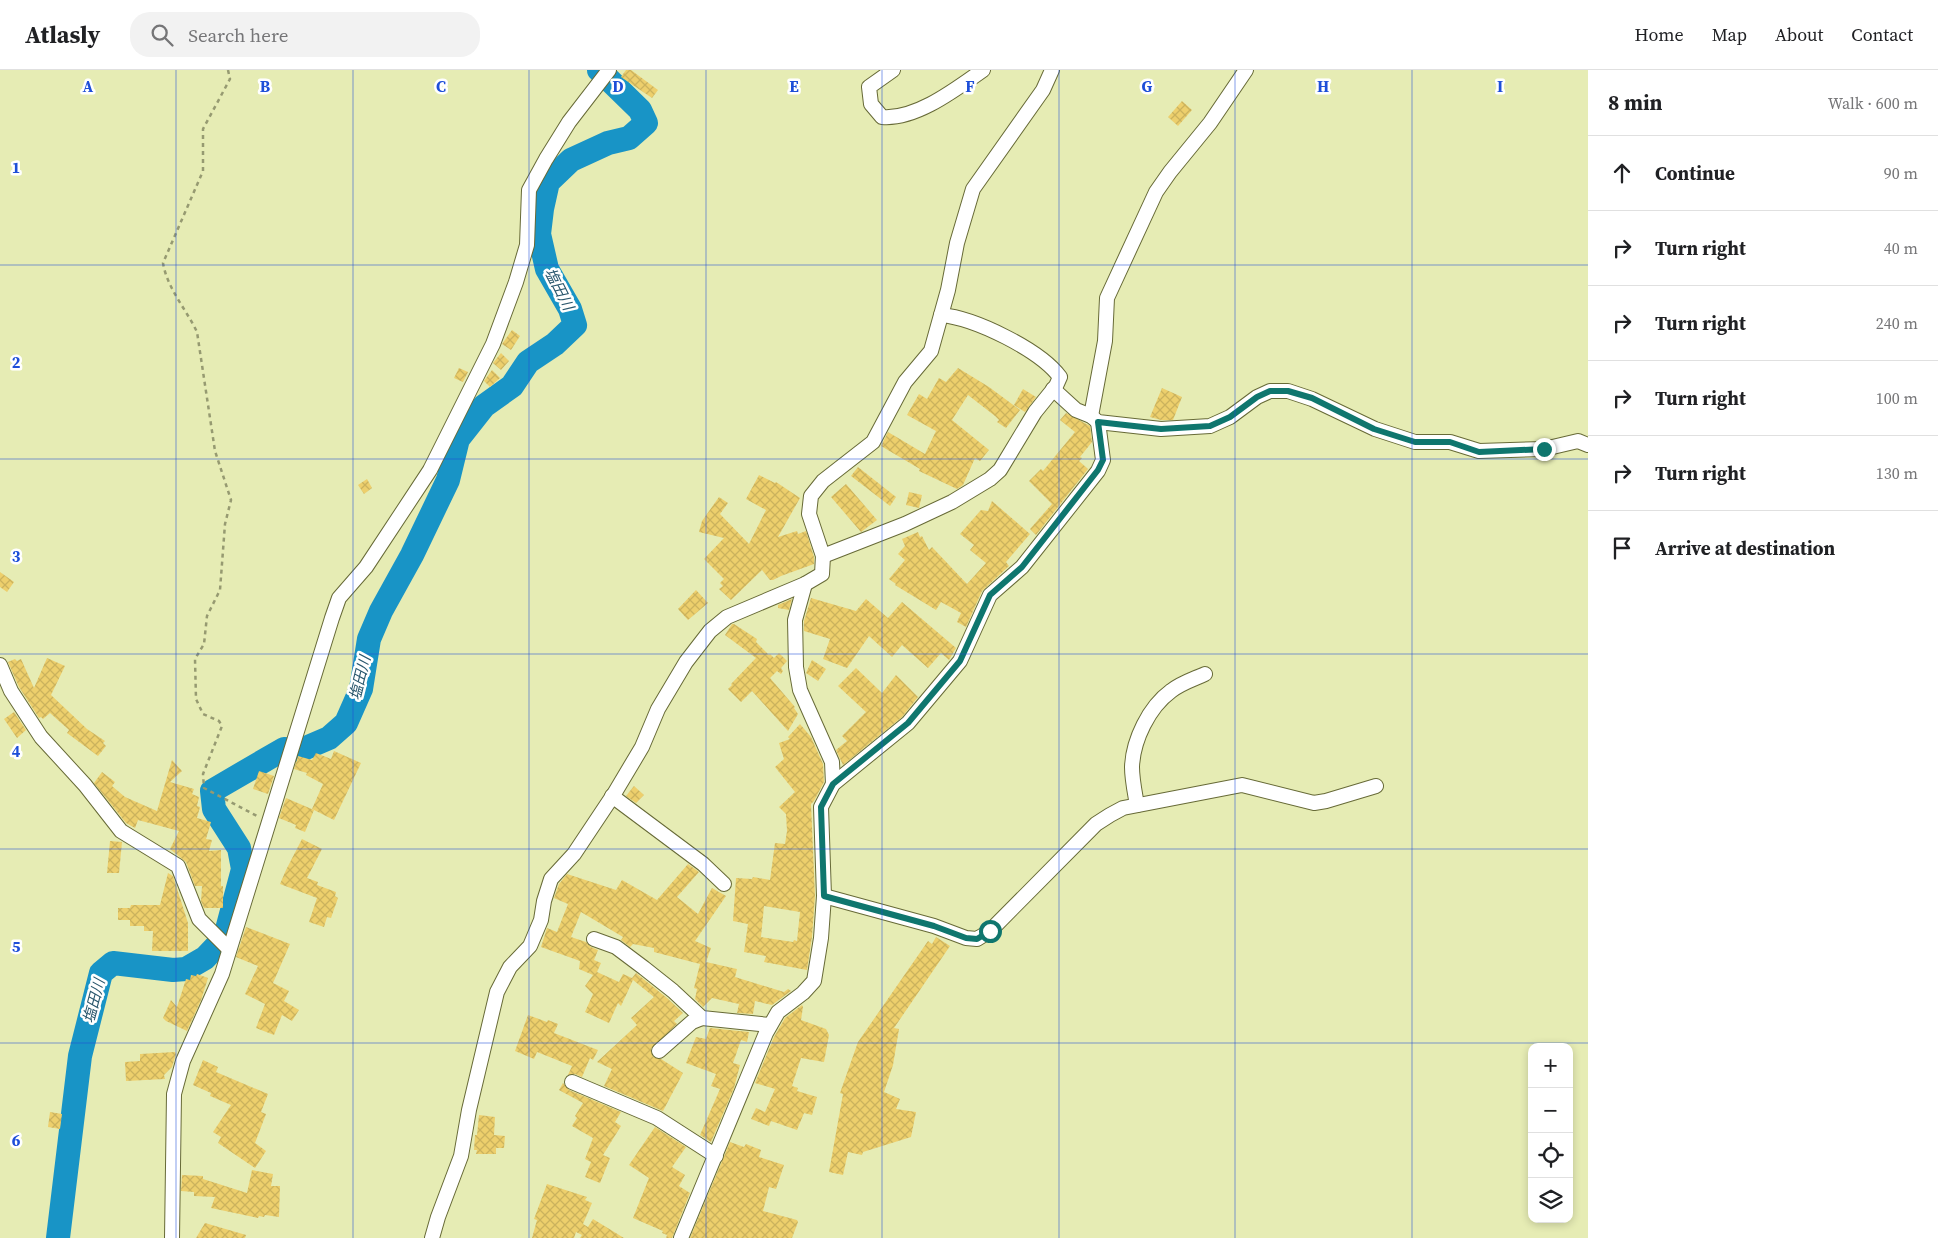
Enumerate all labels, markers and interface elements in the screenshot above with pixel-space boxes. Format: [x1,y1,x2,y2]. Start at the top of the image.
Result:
search box [130,12,480,57]
text: Atlasly [25,18,100,51]
icon: search [148,21,176,49]
text: Search here [188,22,288,48]
text: Home [1635,22,1684,47]
text: Map [1712,22,1747,47]
text: About [1775,22,1823,47]
text: Contact [1851,22,1913,47]
text: A [83,75,94,97]
text: B [260,75,271,97]
text: C [436,75,446,97]
text: D [612,75,624,97]
text: E [789,75,799,97]
text: F [965,75,975,97]
text: G [1142,75,1153,97]
text: H [1317,75,1329,97]
text: I [1497,75,1503,97]
text: 8 min [1608,88,1663,117]
text: Walk · 600 m [1828,92,1918,114]
text: 1 [12,156,20,178]
icon: ahead [1608,159,1636,187]
text: Continue [1655,160,1735,186]
text: 90 m [1884,162,1918,184]
icon: right [1608,234,1636,262]
text: Turn right [1655,235,1746,261]
text: 40 m [1884,237,1918,259]
water label: 塩田川 [540,264,580,315]
icon: right [1608,309,1636,337]
text: Turn right [1655,310,1746,336]
text: 240 m [1876,312,1918,334]
text: 2 [12,351,21,373]
icon: right [1608,384,1636,412]
text: Turn right [1655,385,1746,411]
text: 100 m [1876,387,1918,409]
route end [1533,438,1556,461]
icon: right [1608,459,1636,487]
text: Turn right [1655,460,1746,486]
text: 130 m [1876,462,1918,484]
icon: arrive [1608,534,1636,562]
text: Arrive at destination [1655,535,1835,561]
text: 3 [12,545,21,567]
water label: 塩田川 [344,652,376,702]
text: 4 [12,740,21,762]
route start [979,920,1002,943]
text: 5 [12,935,21,957]
water label: 塩田川 [78,974,110,1025]
map controls [1528,1043,1573,1223]
button: + [1528,1043,1573,1088]
button: − [1528,1088,1573,1133]
text: 6 [12,1129,21,1151]
button: locate [1528,1133,1573,1178]
button: layers [1528,1178,1573,1223]

